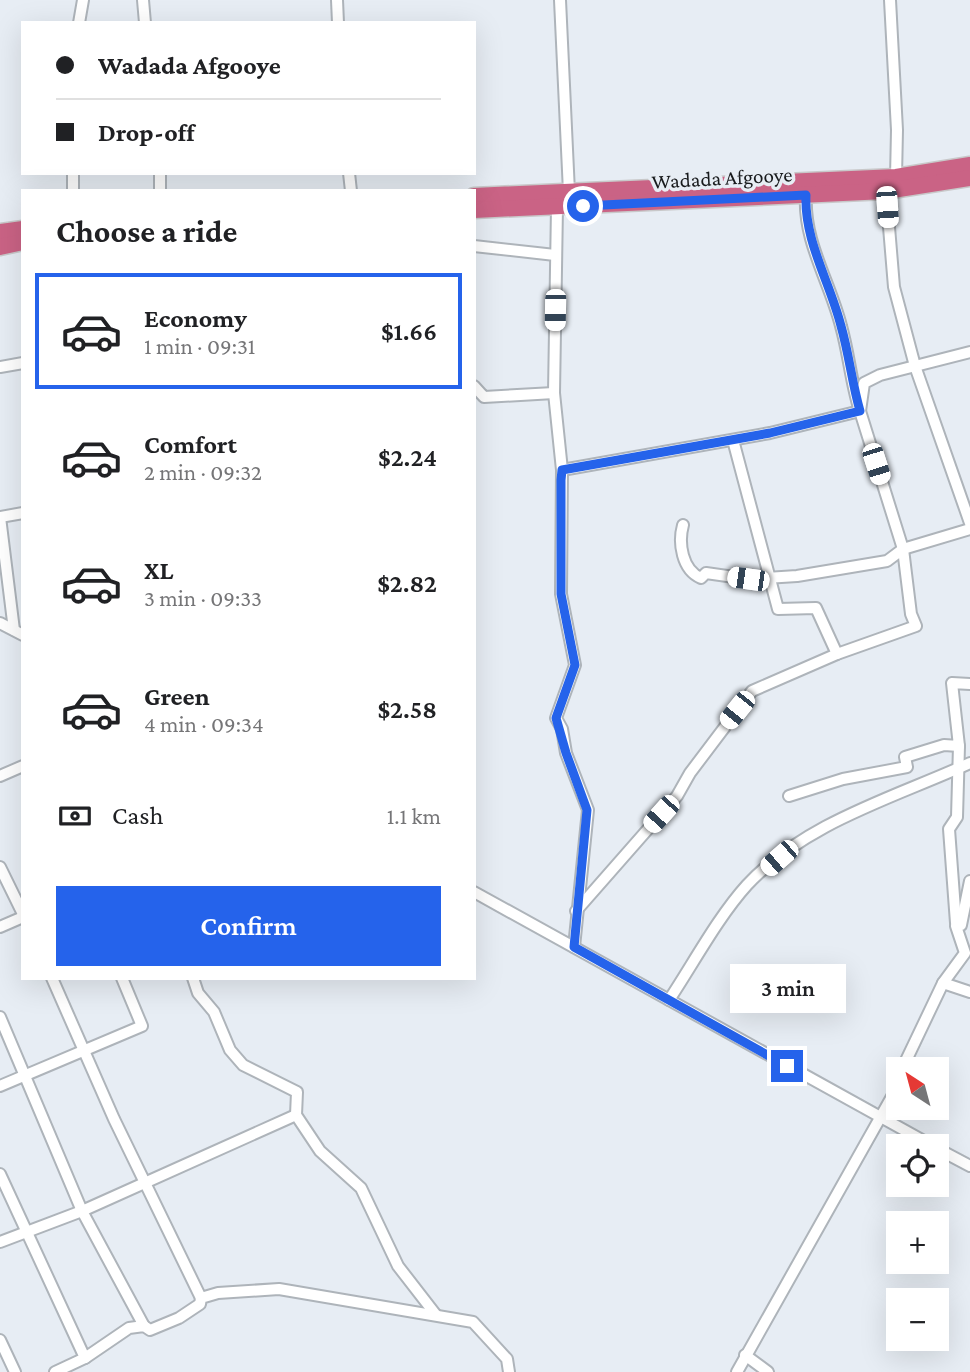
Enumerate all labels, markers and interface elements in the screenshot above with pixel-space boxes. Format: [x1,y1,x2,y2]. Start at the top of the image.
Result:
text: Wadada Afgooye [98,51,281,80]
text: Drop-off [98,118,195,147]
street label: Wadada Afgooye [651,162,793,194]
car [876,185,899,229]
route start [567,190,599,222]
text: Choose a ride [56,213,237,249]
car [545,289,566,331]
icon: car [60,300,123,363]
text: Economy [144,304,247,333]
text: $1.66 [381,317,437,346]
text: 1 min · 09:31 [144,333,255,359]
icon: car [60,426,123,489]
text: Comfort [144,430,237,459]
car [860,441,893,487]
text: $2.24 [378,443,437,472]
text: 2 min · 09:32 [144,459,262,485]
icon: car [60,552,123,615]
text: XL [144,556,173,585]
car [726,566,771,592]
text: $2.82 [377,569,437,598]
text: 3 min · 09:33 [144,585,262,611]
icon: car [60,678,123,741]
text: Green [144,682,210,711]
car [716,687,759,733]
text: $2.58 [377,695,437,724]
text: 4 min · 09:34 [144,711,264,737]
car [640,791,683,837]
icon: cash [56,797,94,835]
text: Cash [112,801,163,830]
text: 1.1 km [387,803,441,829]
car [757,836,802,880]
button: Confirm [56,886,441,966]
callout: 3 min [729,964,845,1014]
text: 3 min [761,975,815,1001]
route end [771,1050,803,1082]
north arrow [886,1057,948,1120]
map controls [886,1057,949,1351]
button: locate [886,1134,949,1197]
button: + [886,1211,949,1274]
button: − [886,1288,949,1351]

